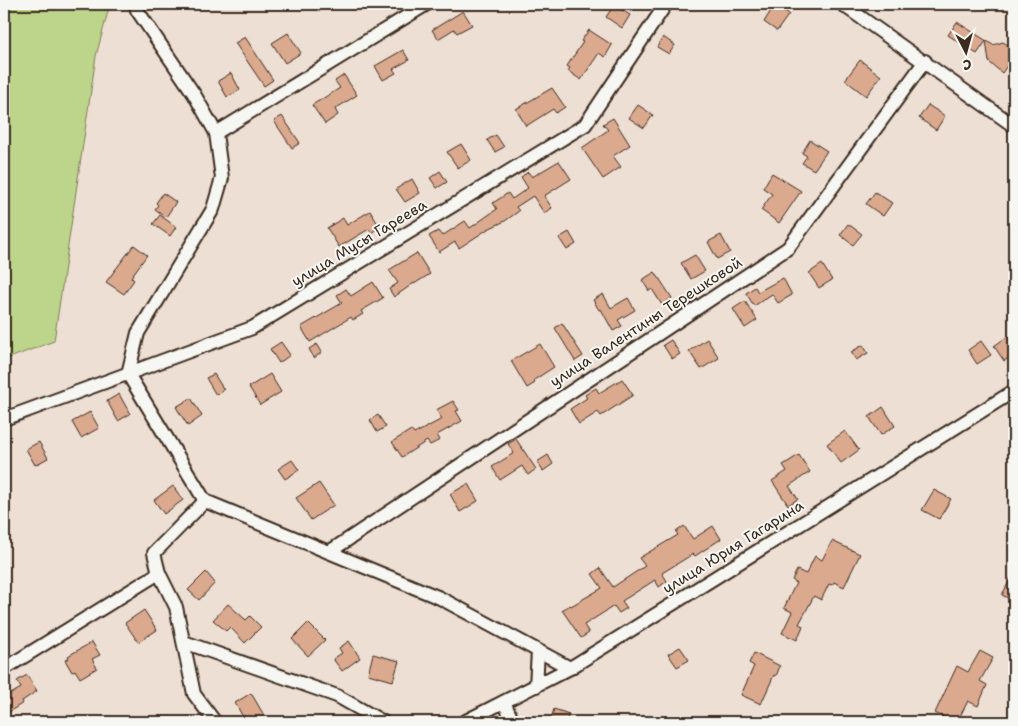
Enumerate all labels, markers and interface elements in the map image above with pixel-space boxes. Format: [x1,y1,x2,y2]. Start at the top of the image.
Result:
north arrow [940,28,990,78]
text: С [962,56,973,74]
street label: улица Мусы Гареева [288,194,431,291]
street label: улица Валентины Терешковой [546,252,746,392]
street label: улица Юрия Гагарина [659,495,808,599]

